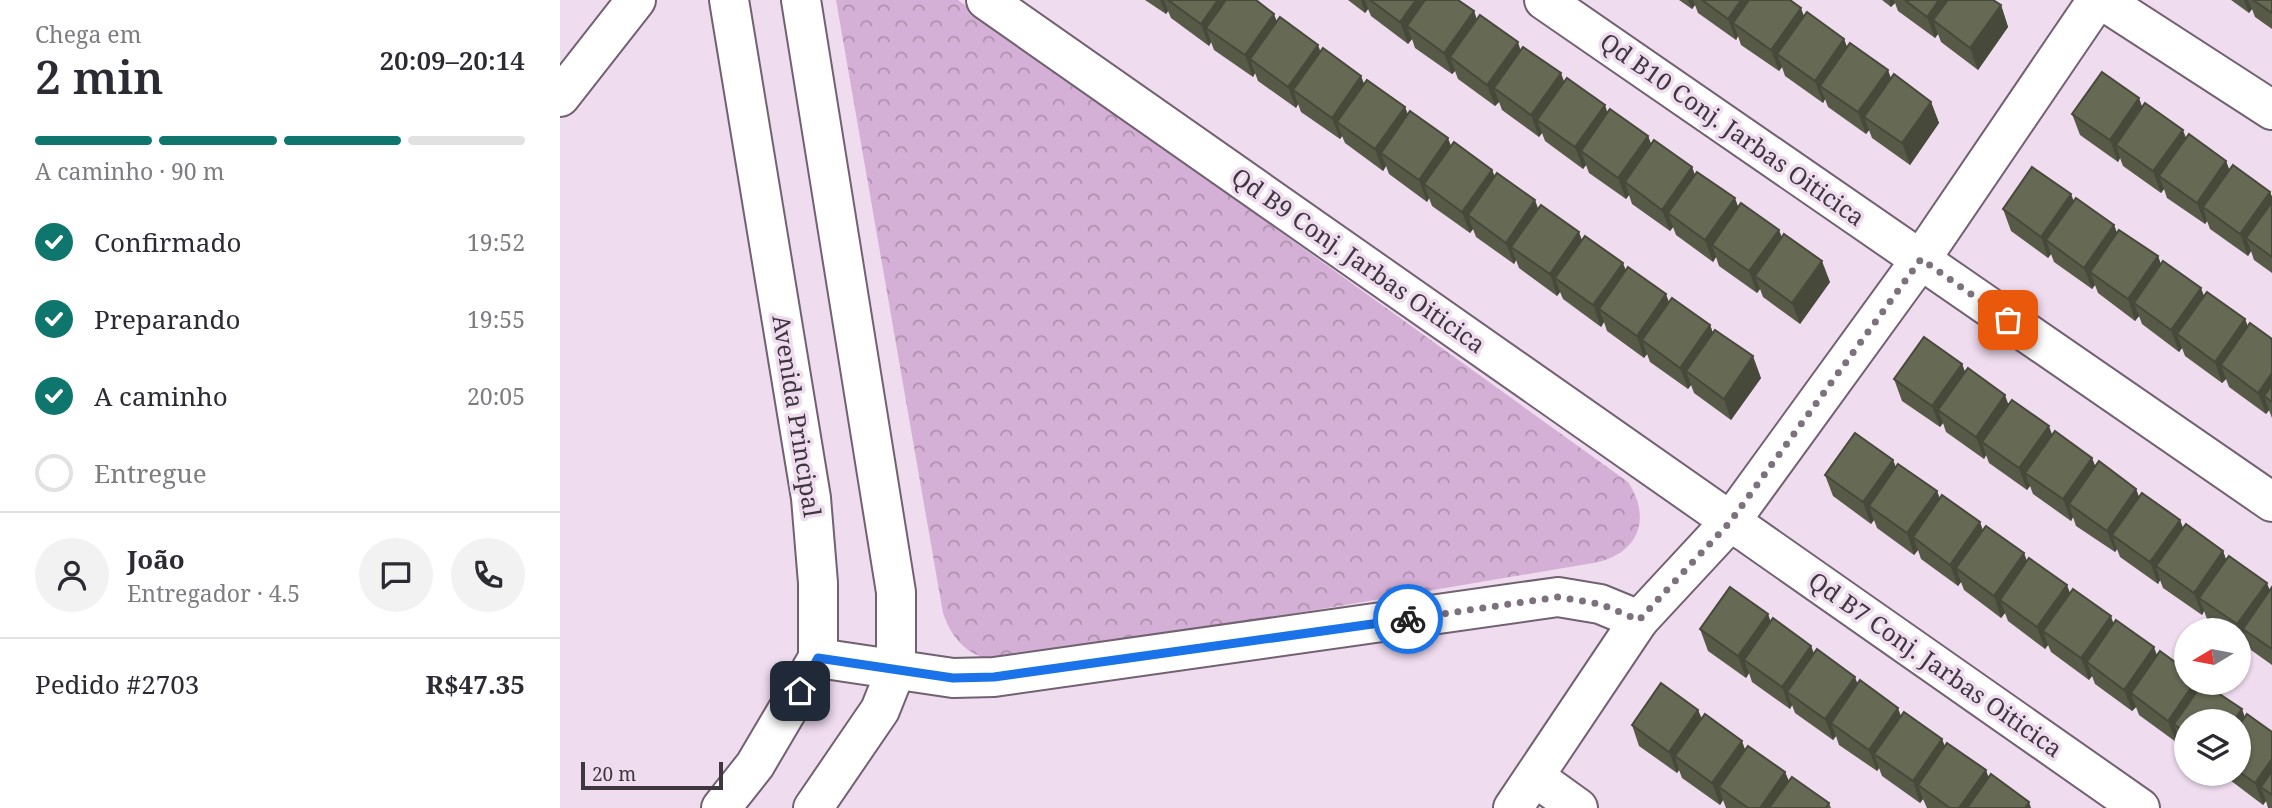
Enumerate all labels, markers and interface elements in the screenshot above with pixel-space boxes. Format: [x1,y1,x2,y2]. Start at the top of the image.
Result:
text: Chega em [35,18,141,50]
street label: Qd B10 Conj. Jarbas Oiticica [1594,25,1872,233]
text: 20:09–20:14 [379,42,525,78]
text: 2 min [35,45,163,107]
text: A caminho · 90 m [35,155,224,187]
street label: Qd B9 Conj. Jarbas Oiticica [1225,159,1492,360]
icon: check [35,223,73,261]
text: Confirmado [94,224,241,260]
text: 19:52 [467,226,525,258]
pin [1978,290,2038,350]
icon: check [35,300,73,338]
text: Preparando [94,301,241,337]
icon: bag [1989,301,2027,339]
text: 19:55 [467,303,525,335]
street label: Avenida Principal [765,312,830,520]
icon: check [35,377,73,415]
text: A caminho [94,378,228,414]
text: 20:05 [467,380,525,412]
text: Entregue [94,455,207,491]
button: person [35,538,109,612]
button: chat [359,538,433,612]
button: phone [451,538,525,612]
text: João [127,541,185,577]
street label: Qd B7 Conj. Jarbas Oiticica [1802,563,2069,764]
text: Entregador · 4.5 [127,577,300,609]
courier [1373,584,1443,654]
icon: bike [1389,600,1427,638]
north arrow [2174,618,2250,695]
map controls [2174,618,2251,786]
pin [770,661,830,721]
text: Pedido #2703 [35,666,199,702]
text: R$47.35 [425,666,525,702]
icon: home [781,672,819,710]
button: layers [2174,709,2251,786]
scale bar [581,759,723,791]
text: 20 m [592,761,636,787]

